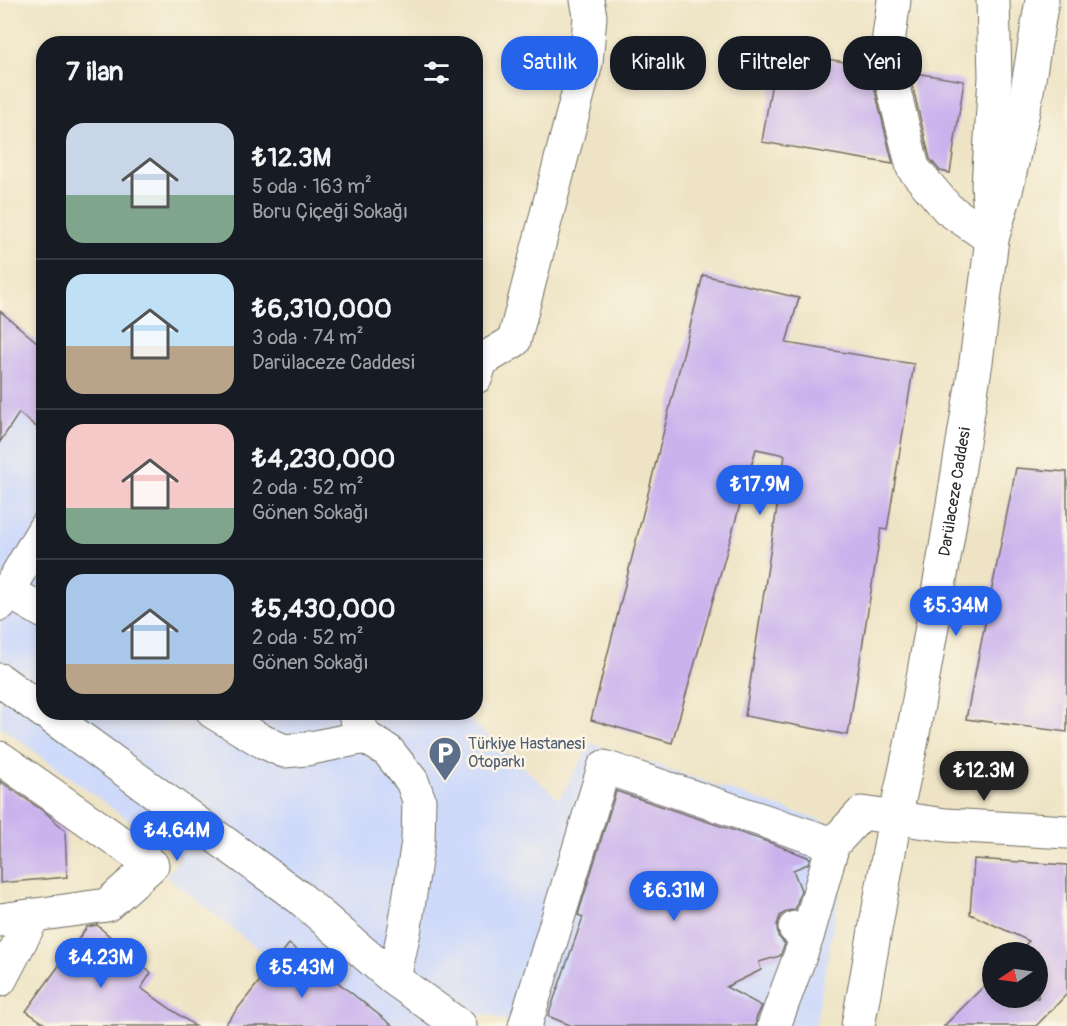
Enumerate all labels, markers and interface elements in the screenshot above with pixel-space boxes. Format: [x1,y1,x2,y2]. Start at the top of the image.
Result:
chip: Satılık [501,36,598,90]
chip: Kiralık [610,36,706,90]
chip: Filtreler [718,36,831,90]
chip: Yeni [843,36,922,90]
text: 7 ilan [66,56,124,88]
icon: filters [420,56,453,89]
text: ₺12.3M [252,142,331,174]
icon: home [114,147,186,219]
text: 5 oda · 163 m² [252,174,372,199]
text: Boru Çiçeği Sokağı [252,199,408,224]
text: ₺6,310,000 [252,293,392,325]
icon: home [114,298,186,370]
text: 3 oda · 74 m² [252,325,364,350]
text: Darülaceze Caddesi [252,350,415,375]
street label: Darülaceze Caddesi [935,425,975,558]
text: ₺4,230,000 [252,443,395,475]
icon: home [114,448,186,520]
pin: ₺17.9M [711,465,809,516]
text: ₺17.9M [730,472,790,497]
text: 2 oda · 52 m² [252,475,363,500]
text: Gönen Sokağı [252,500,369,525]
pin: ₺5.34M [907,586,1005,637]
text: ₺5,430,000 [252,593,396,625]
text: ₺5.34M [924,593,988,618]
icon: home [114,598,186,670]
text: 2 oda · 52 m² [252,625,363,650]
text: Gönen Sokağı [252,650,369,675]
place label: Türkiye Hastanesi Otoparkı [468,734,585,772]
parking icon: Türkiye Hastanesi Otoparkı [427,735,463,782]
pin: ₺12.3M [935,751,1033,802]
text: ₺12.3M [954,758,1014,783]
pin: ₺4.64M [128,811,226,862]
text: ₺4.64M [144,818,210,843]
pin: ₺6.31M [625,871,723,922]
text: ₺6.31M [643,878,705,903]
pin: ₺4.23M [52,938,150,989]
north arrow [982,942,1048,1008]
map controls [982,942,1048,1008]
text: ₺4.23M [69,945,133,970]
pin: ₺5.43M [253,948,351,999]
text: ₺5.43M [270,955,334,980]

